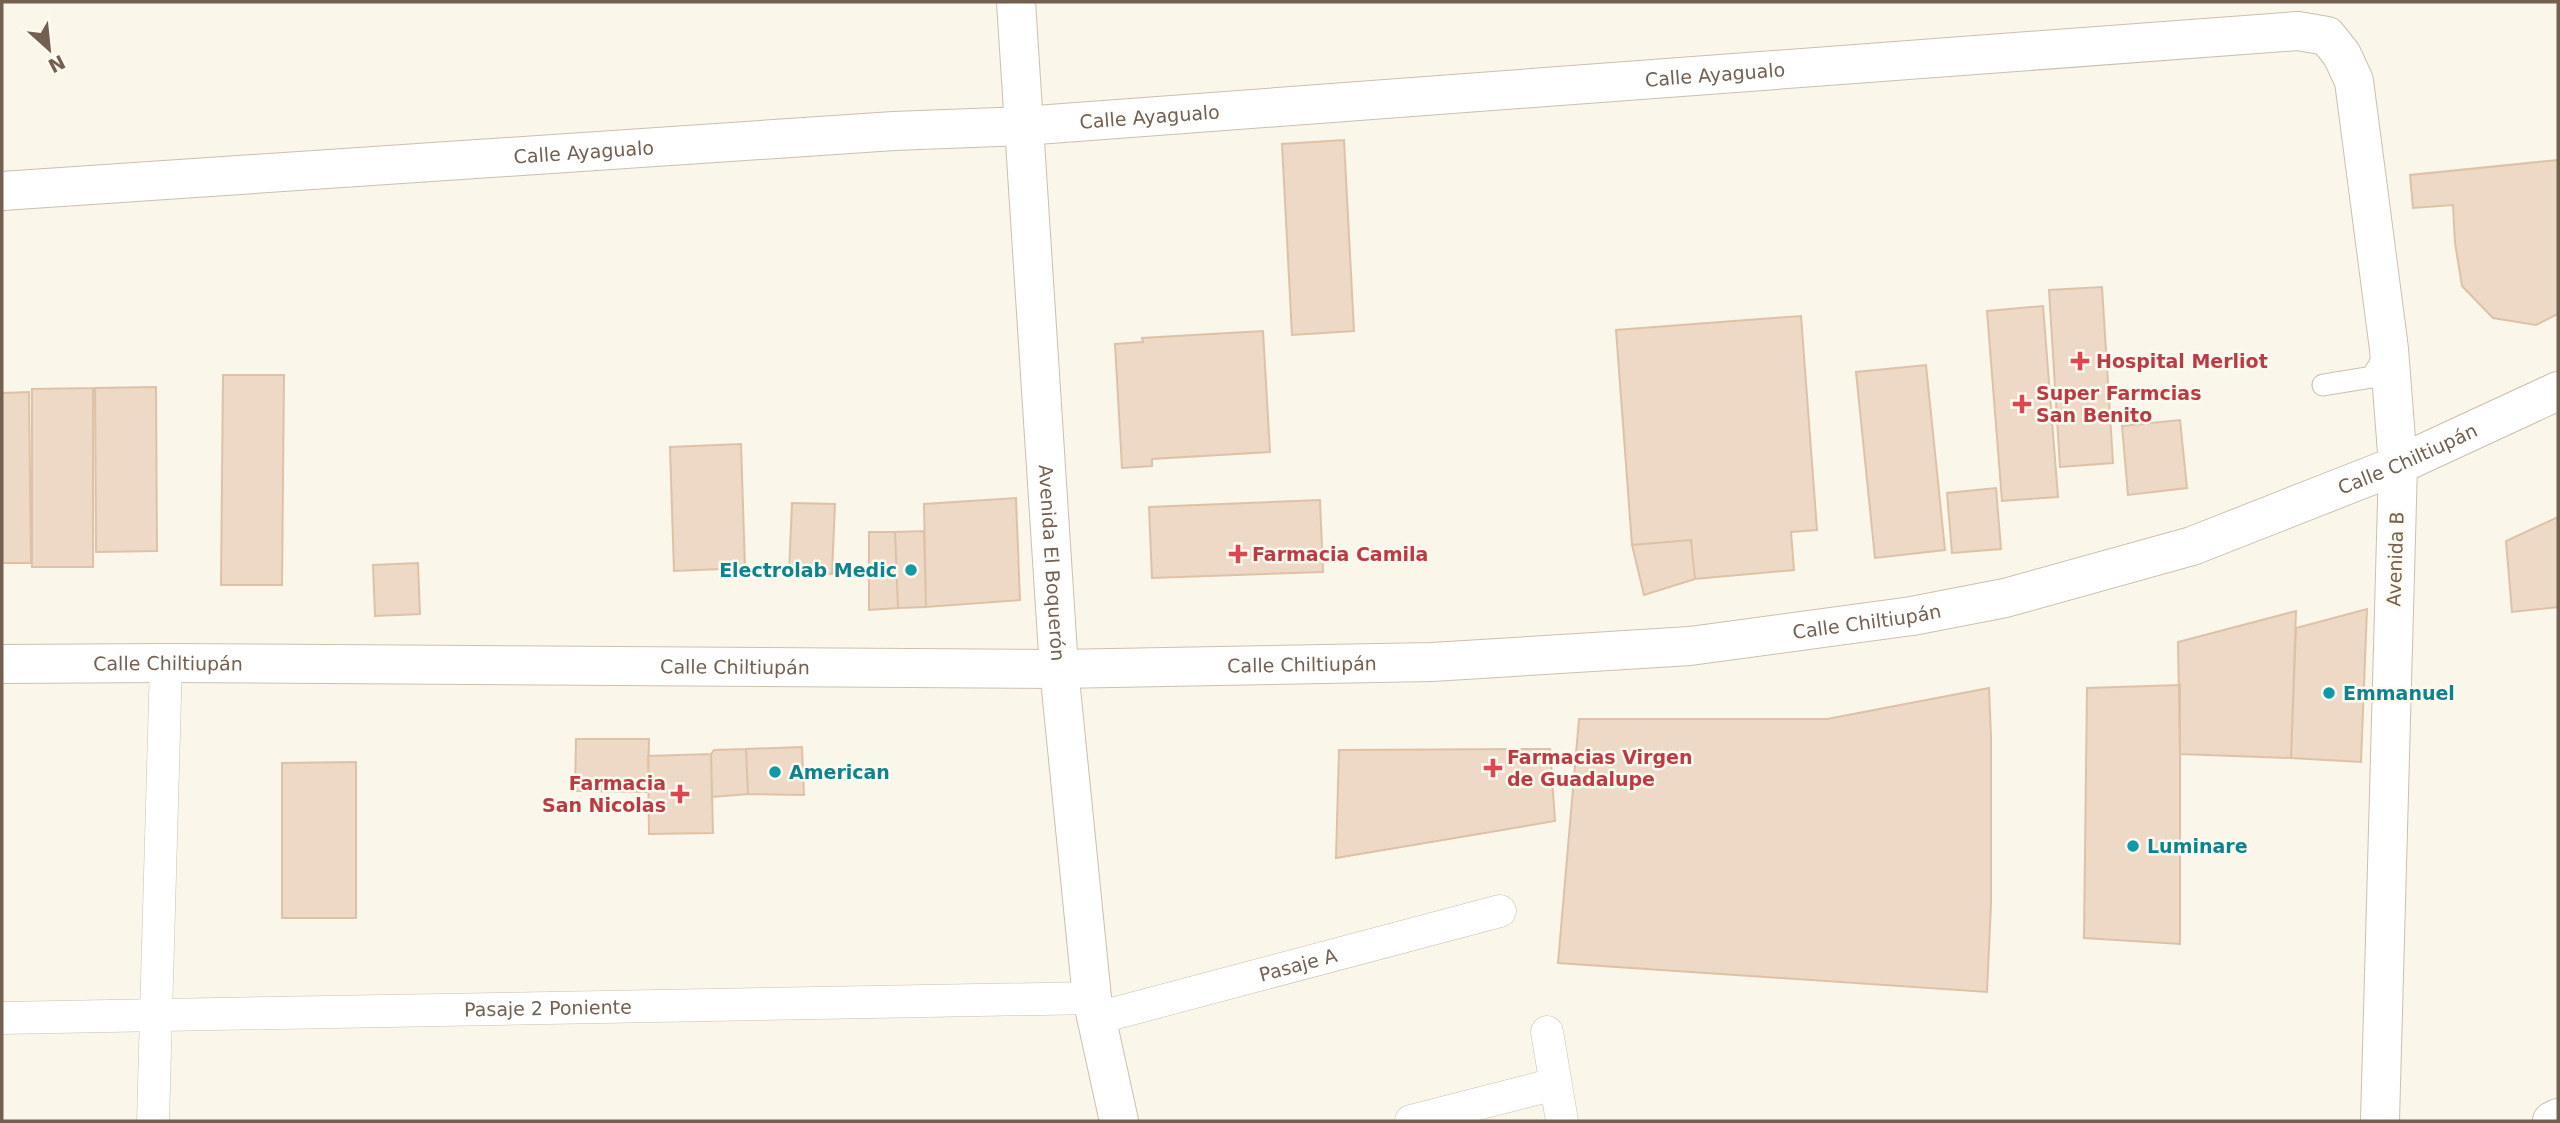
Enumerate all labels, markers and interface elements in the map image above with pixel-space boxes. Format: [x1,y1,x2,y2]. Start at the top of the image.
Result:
north arrow [14,14,84,84]
text: N [45,51,69,78]
street label: Calle Ayagualo [1644,58,1786,91]
street label: Calle Ayagualo [1079,100,1220,133]
street label: Calle Ayagualo [513,136,655,168]
place label: Hospital Merliot [2096,350,2268,372]
marker: Hospital Merliot [2070,351,2090,371]
place label: Super Farmcias San Benito [2036,382,2201,426]
marker: Super Farmcias San Benito [2014,396,2030,412]
street label: Calle Chiltiupán [2335,419,2481,499]
street label: Avenida El Boquerón [1035,464,1069,662]
street label: Avenida B [2382,511,2408,607]
place label: Farmacia Camila [1252,543,1428,565]
marker: Farmacia Camila [1230,546,1246,562]
place label: Electrolab Medic [719,559,897,581]
marker: Electrolab Medic [903,562,919,578]
street label: Calle Chiltiupán [1791,600,1943,643]
street label: Calle Chiltiupán [93,652,243,675]
street label: Calle Chiltiupán [1227,652,1377,677]
street label: Calle Chiltiupán [660,655,810,678]
place label: Emmanuel [2343,682,2455,704]
marker: Emmanuel [2321,685,2337,701]
place label: Farmacias Virgen de Guadalupe [1507,746,1692,790]
marker: Farmacias Virgen de Guadalupe [1485,760,1501,776]
place label: American [789,761,890,783]
marker: American [767,764,783,780]
place label: Farmacia San Nicolas [542,772,666,816]
marker: Farmacia San Nicolas [672,786,688,802]
place label: Luminare [2147,835,2248,857]
marker: Luminare [2125,838,2141,854]
street label: Pasaje A [1257,944,1339,986]
street label: Pasaje 2 Poniente [464,995,632,1021]

